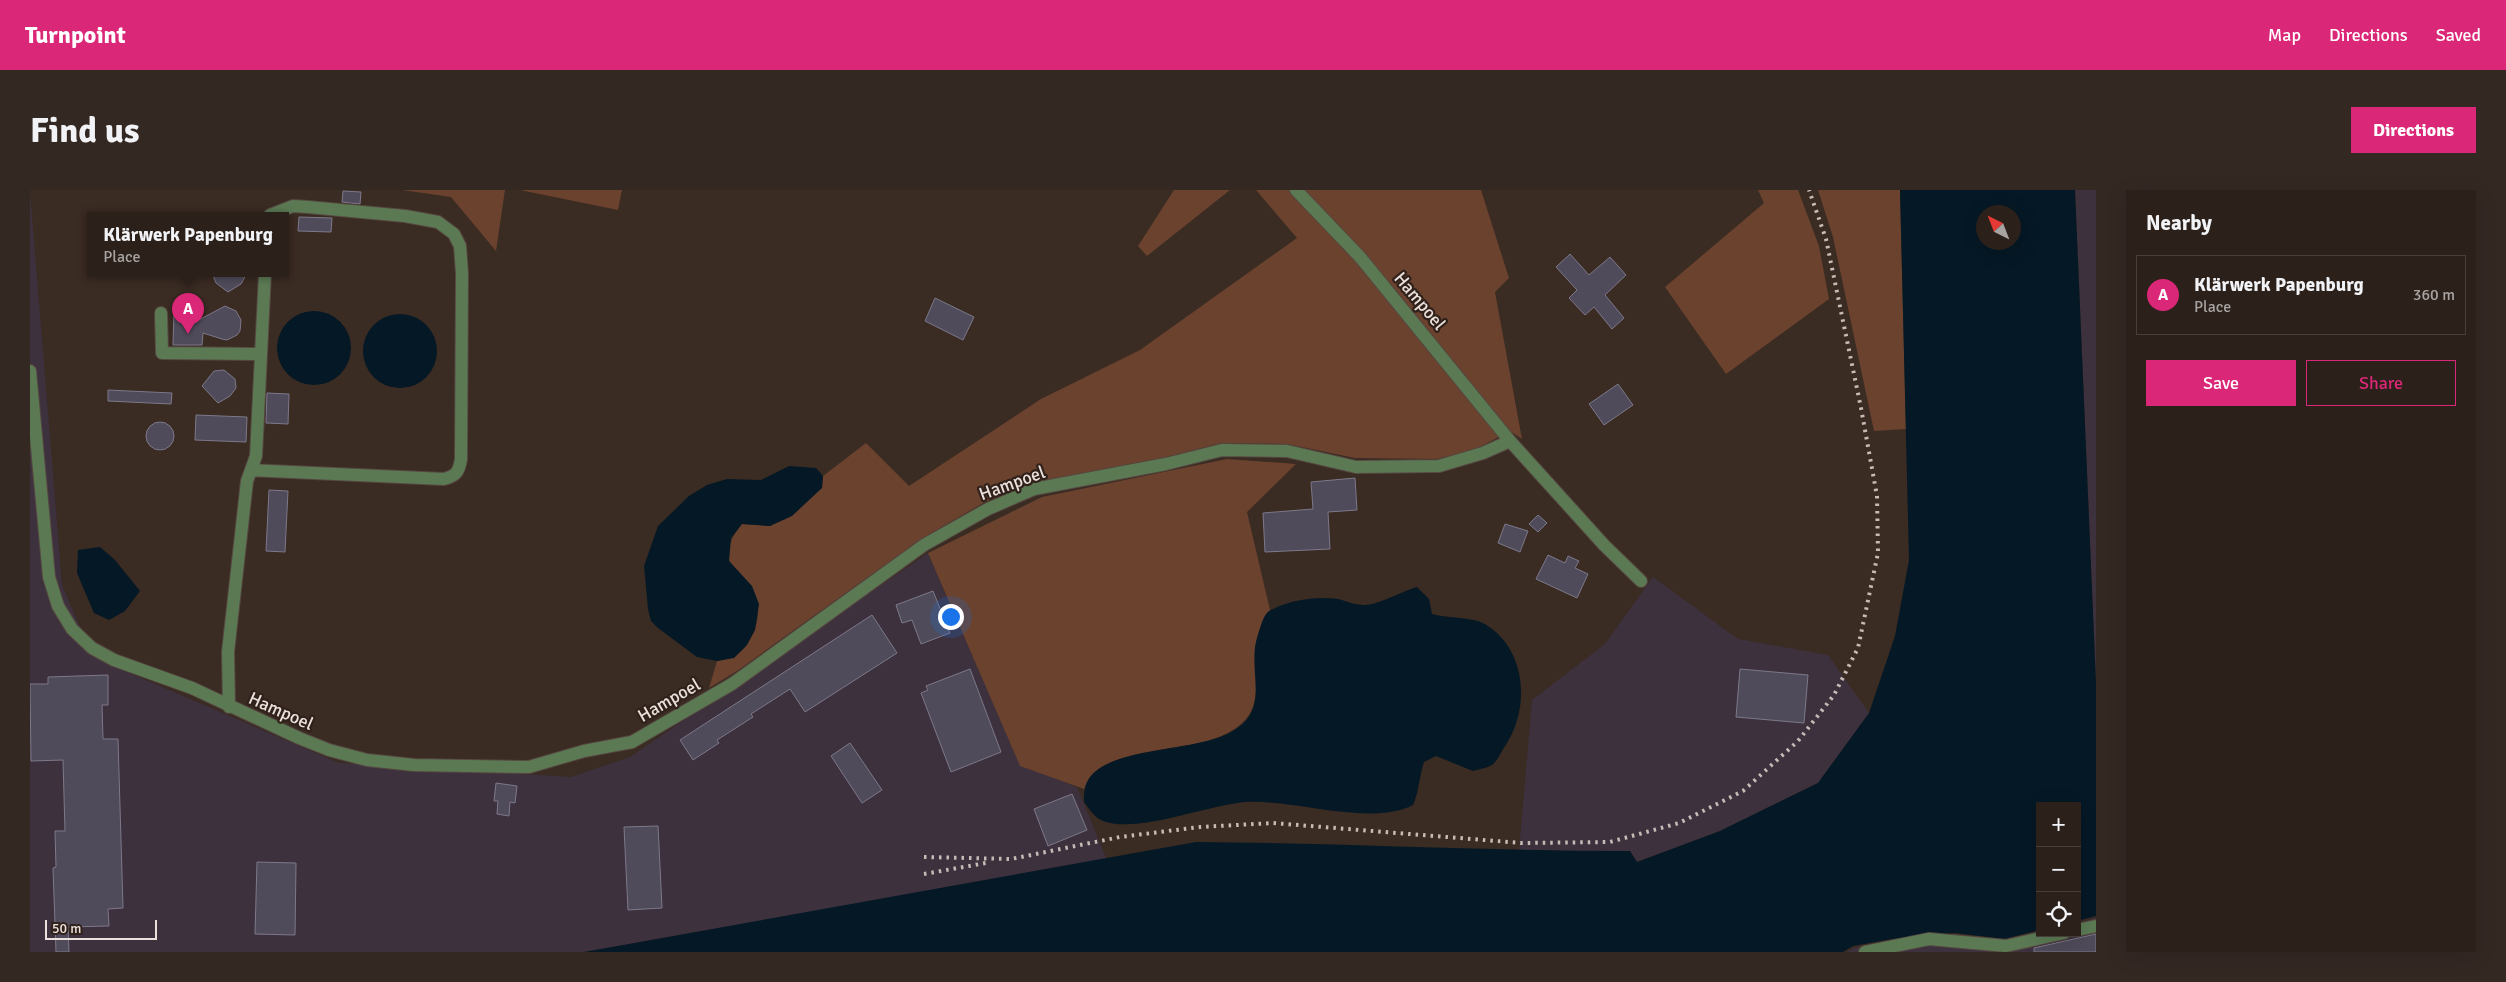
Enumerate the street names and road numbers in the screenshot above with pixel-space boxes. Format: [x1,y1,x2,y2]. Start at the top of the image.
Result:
street label: Hampoel [1389,268,1451,334]
street label: Hampoel [976,461,1048,505]
street label: Hampoel [634,673,704,727]
street label: Hampoel [245,687,317,735]

